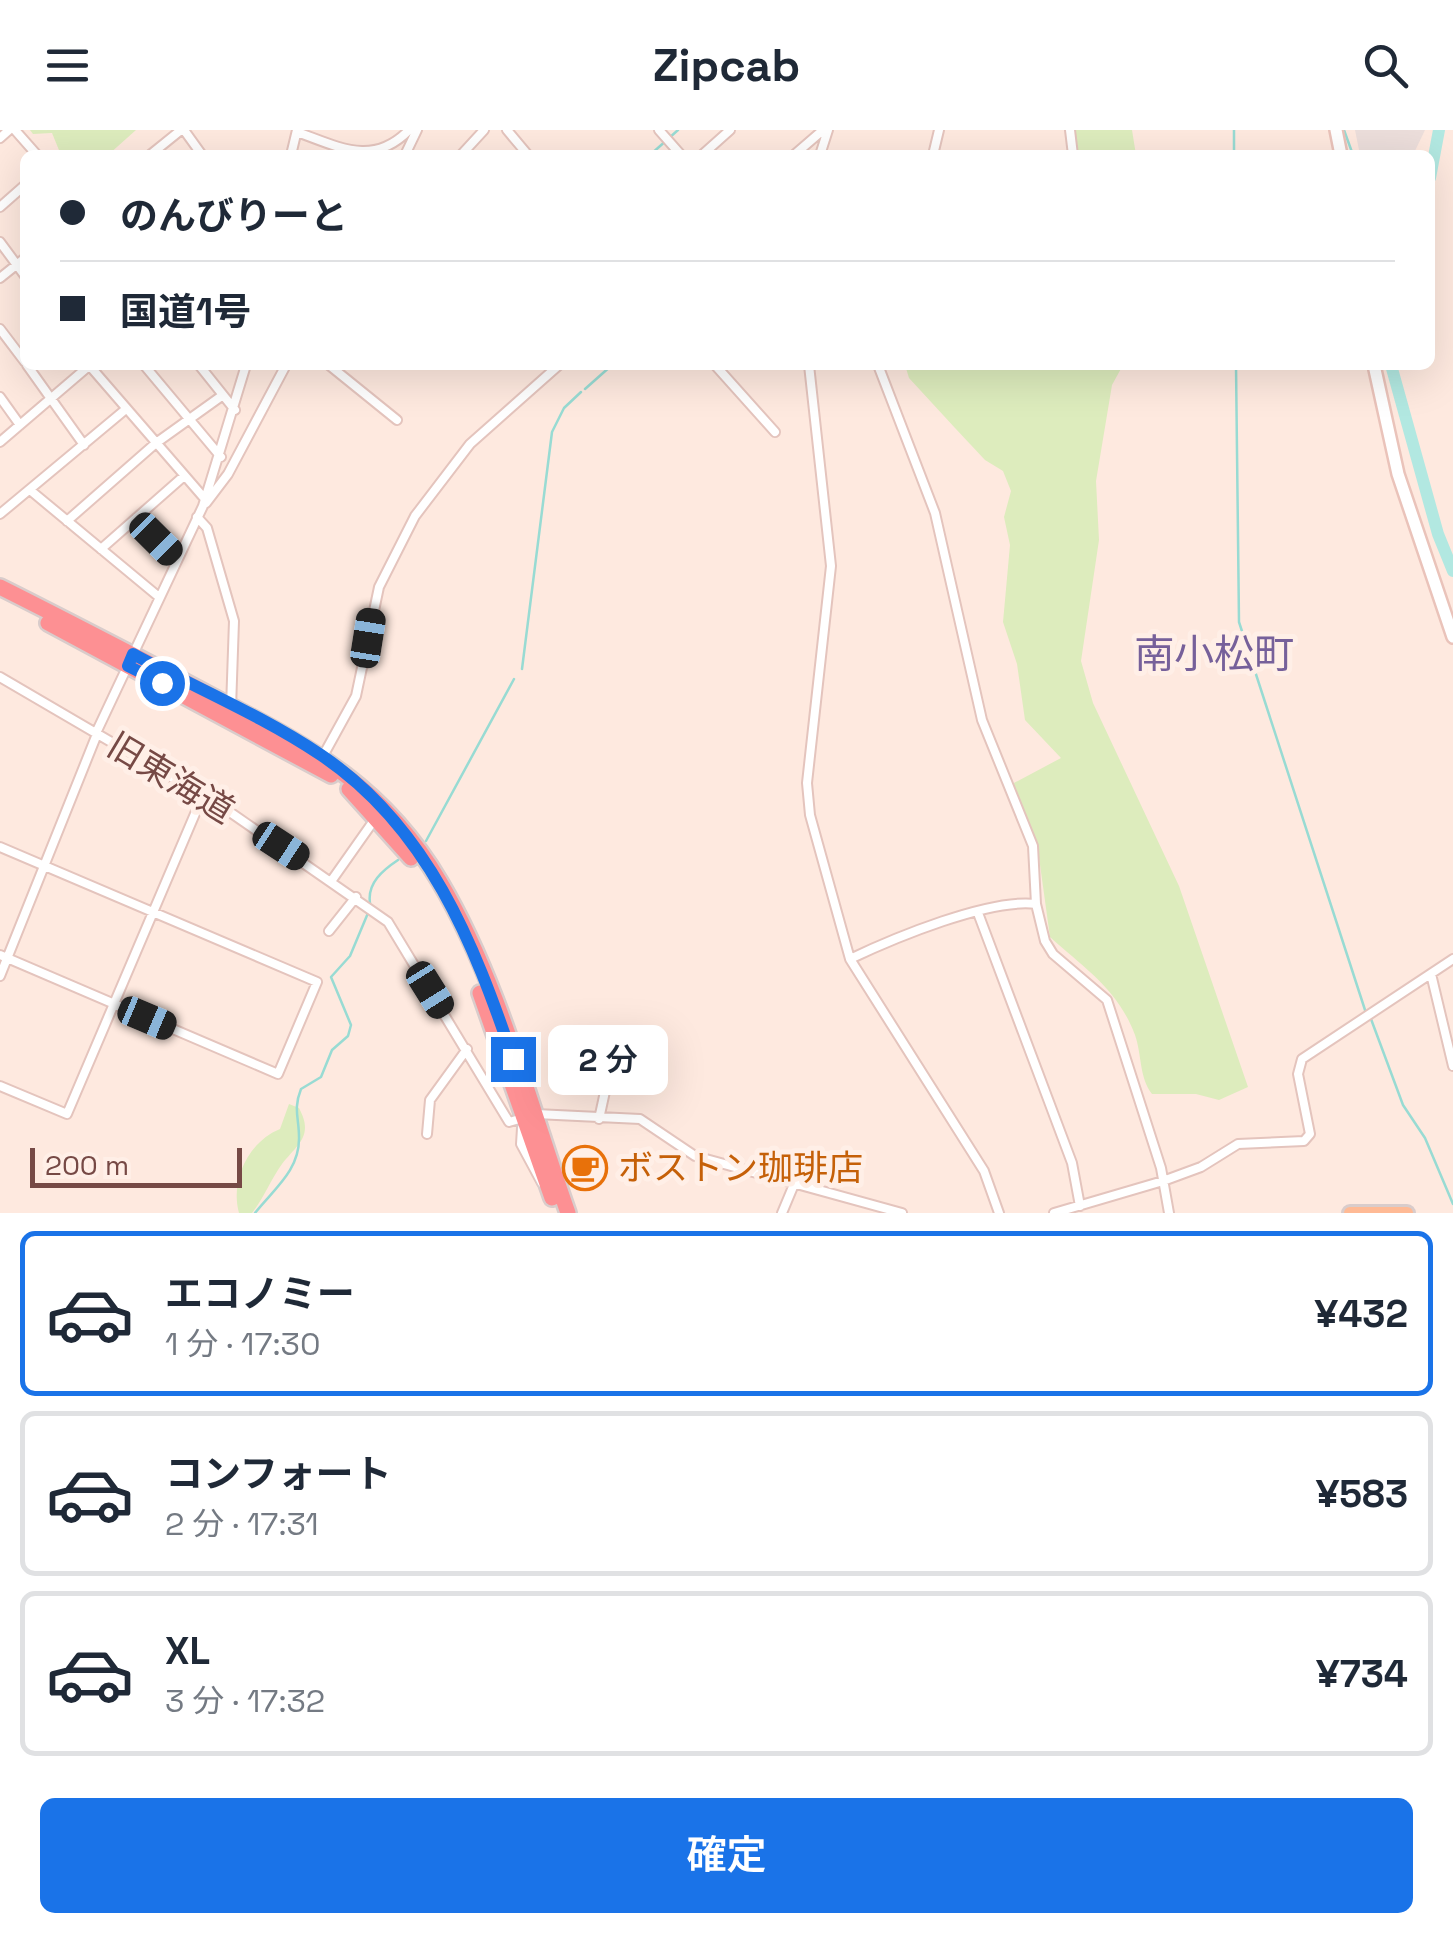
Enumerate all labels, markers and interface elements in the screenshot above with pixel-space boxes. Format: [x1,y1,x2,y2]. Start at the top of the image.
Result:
text: Zipcab [653,37,800,94]
icon: menu [40,38,95,93]
icon: search [1358,38,1413,93]
text: のんびりーと [120,192,348,240]
text: 国道1号 [120,288,251,336]
car [124,507,188,571]
car [348,606,388,670]
district label: 南小松町 [1134,629,1294,680]
route start [140,661,185,706]
street label: 旧東海道 [100,723,242,833]
car [248,817,314,875]
car [401,957,459,1023]
car [114,992,180,1044]
callout: 2 分 [548,1024,668,1094]
route end [491,1037,536,1082]
text: 2 分 [578,1040,638,1080]
scale bar [30,1143,242,1188]
cafe icon: ボストン珈琲店 [562,1145,608,1191]
place label: ボストン珈琲店 [618,1146,863,1190]
text: 200 m [45,1147,129,1183]
icon: car [45,1269,135,1359]
text: エコノミー [165,1270,355,1318]
text: ¥432 [1315,1290,1408,1338]
text: 1 分 · 17:30 [165,1324,320,1364]
icon: car [45,1449,135,1539]
text: コンフォート [165,1450,392,1498]
text: ¥583 [1316,1470,1408,1518]
text: 2 分 · 17:31 [165,1504,319,1544]
text: XL [165,1627,210,1675]
icon: car [45,1629,135,1719]
text: ¥734 [1316,1650,1408,1698]
text: 3 分 · 17:32 [165,1681,325,1721]
button: 確定 [40,1798,1413,1913]

